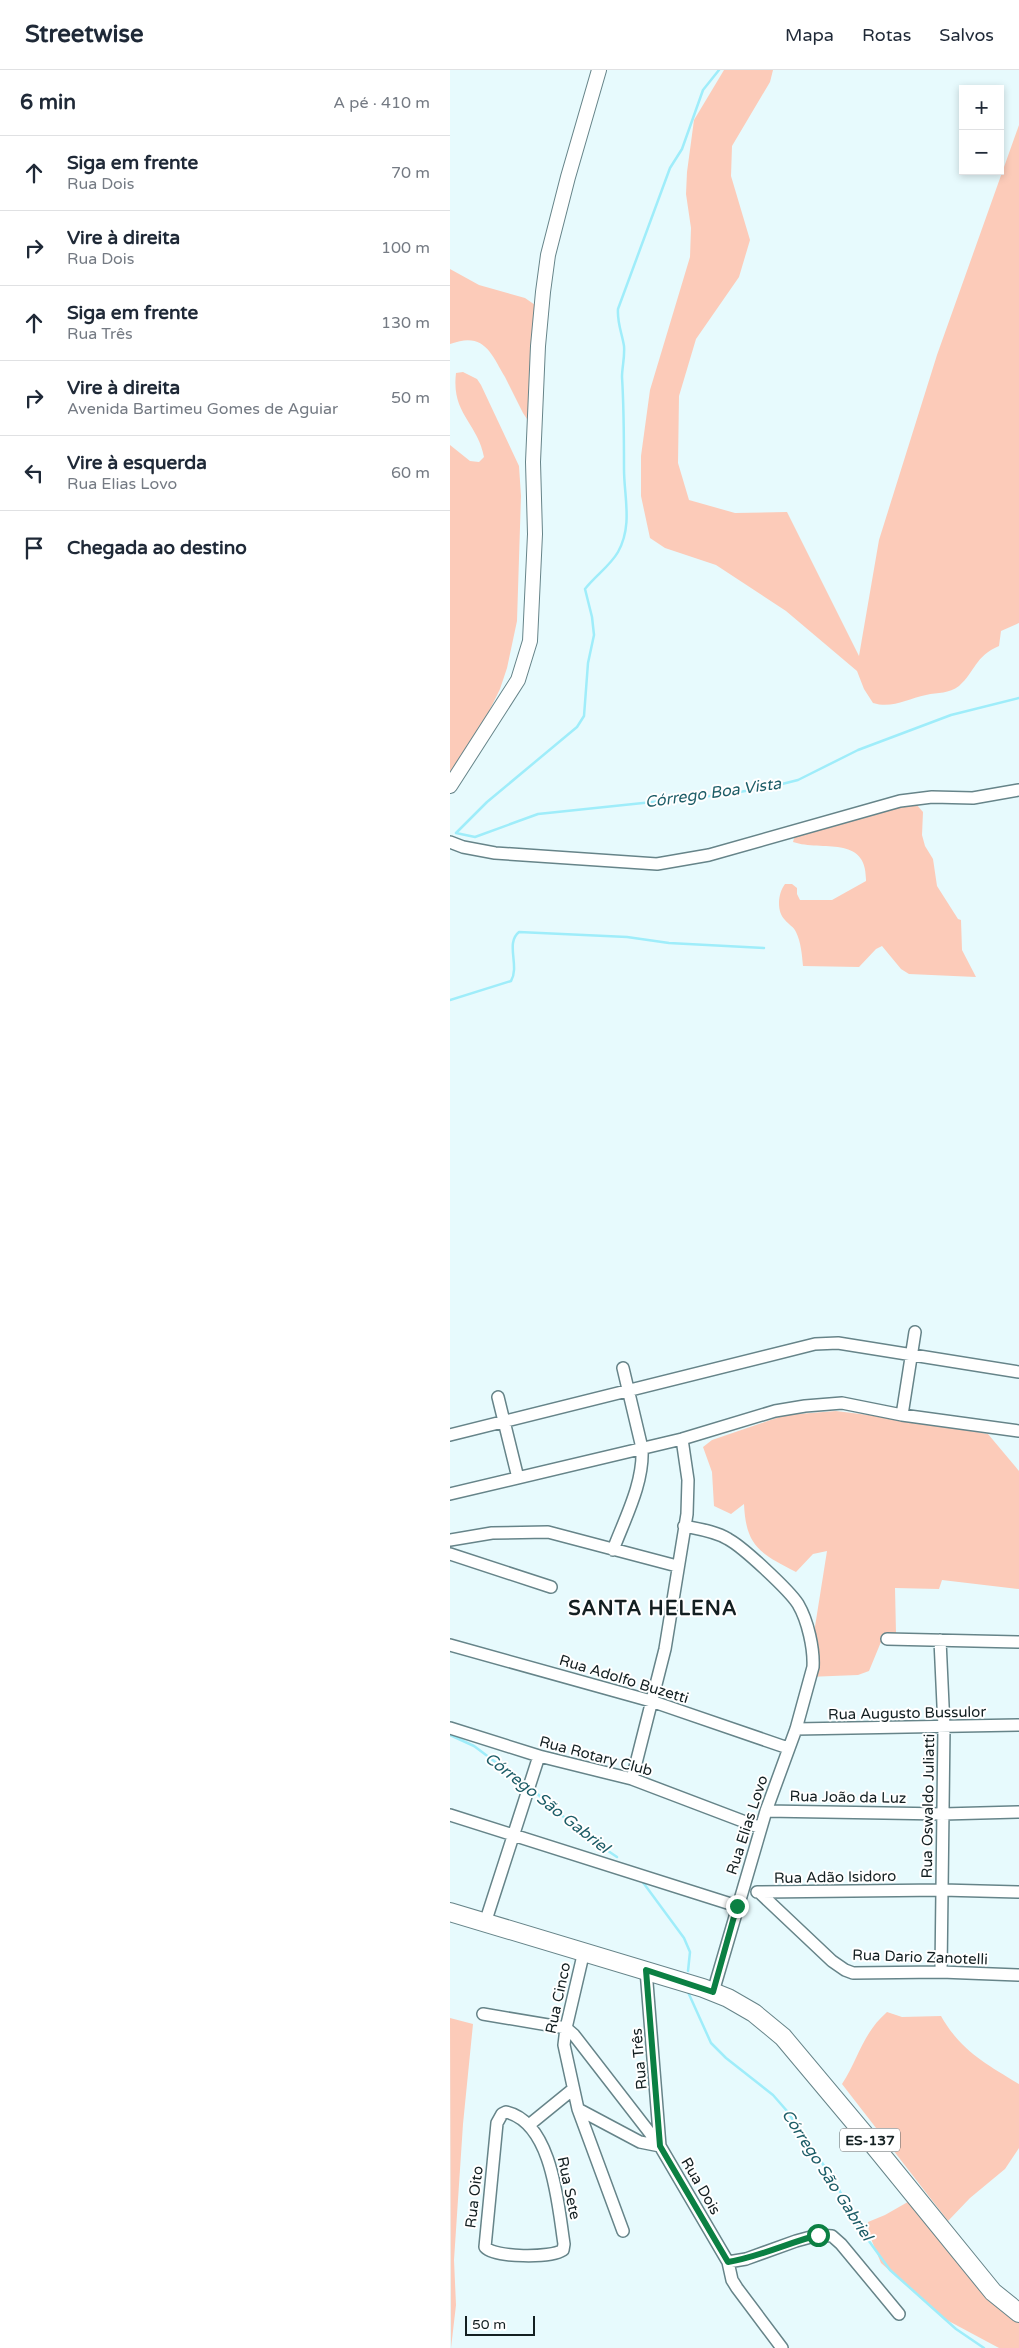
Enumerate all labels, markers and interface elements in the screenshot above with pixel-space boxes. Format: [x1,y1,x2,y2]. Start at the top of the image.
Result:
text: Streetwise [25,20,144,49]
text: Mapa [785,24,834,46]
text: Rotas [862,24,911,46]
text: Salvos [939,24,994,46]
map controls [959,85,1004,175]
button: + [959,85,1004,130]
text: 6 min [20,90,76,115]
text: A pé · 410 m [333,93,430,113]
button: − [959,130,1004,175]
text: Siga em frente [67,152,198,174]
icon: ahead [20,159,48,187]
text: 70 m [391,163,430,183]
text: Rua Dois [67,174,134,194]
text: Vire à direita [67,227,180,249]
icon: right [20,234,48,262]
text: 100 m [381,238,430,258]
text: Rua Dois [67,249,134,269]
text: Siga em frente [67,302,198,324]
icon: ahead [20,309,48,337]
text: 130 m [381,313,430,333]
text: Rua Três [67,324,133,344]
text: Vire à direita [67,377,180,399]
icon: right [20,384,48,412]
text: 50 m [391,388,430,408]
text: Avenida Bartimeu Gomes de Aguiar [67,399,338,419]
text: Vire à esquerda [67,452,207,474]
icon: left [20,459,48,487]
text: 60 m [391,463,430,483]
text: Rua Elias Lovo [67,474,177,494]
icon: arrive [20,534,48,562]
text: Chegada ao destino [67,537,247,559]
water label: Córrego Boa Vista [644,773,783,812]
district label: SANTA HELENA [568,1597,738,1621]
street label: Rua Adolfo Buzetti [557,1651,691,1707]
street label: Rua Augusto Bussulor [828,1703,986,1723]
street label: Rua Rotary Club [537,1732,655,1780]
street label: Rua Oswaldo Juliatti [918,1733,938,1879]
water label: Córrego São Gabriel [481,1748,615,1859]
street label: Rua Elias Lovo [722,1773,772,1877]
street label: Rua João da Luz [789,1787,907,1807]
street label: Rua Adão Isidoro [774,1867,896,1887]
route end [726,1895,749,1918]
street label: Rua Dario Zanotelli [852,1946,988,1968]
street label: Rua Cinco [542,1961,574,2035]
street label: Rua Três [627,2028,651,2090]
water label: Córrego São Gabriel [777,2106,878,2246]
road number: ES-137 [840,2128,900,2152]
street label: Rua Dois [677,2154,725,2218]
street label: Rua Sete [554,2155,584,2221]
street label: Rua Oito [461,2165,487,2229]
route start [807,2224,830,2247]
scale bar [465,2313,535,2336]
text: 50 m [472,2316,506,2333]

